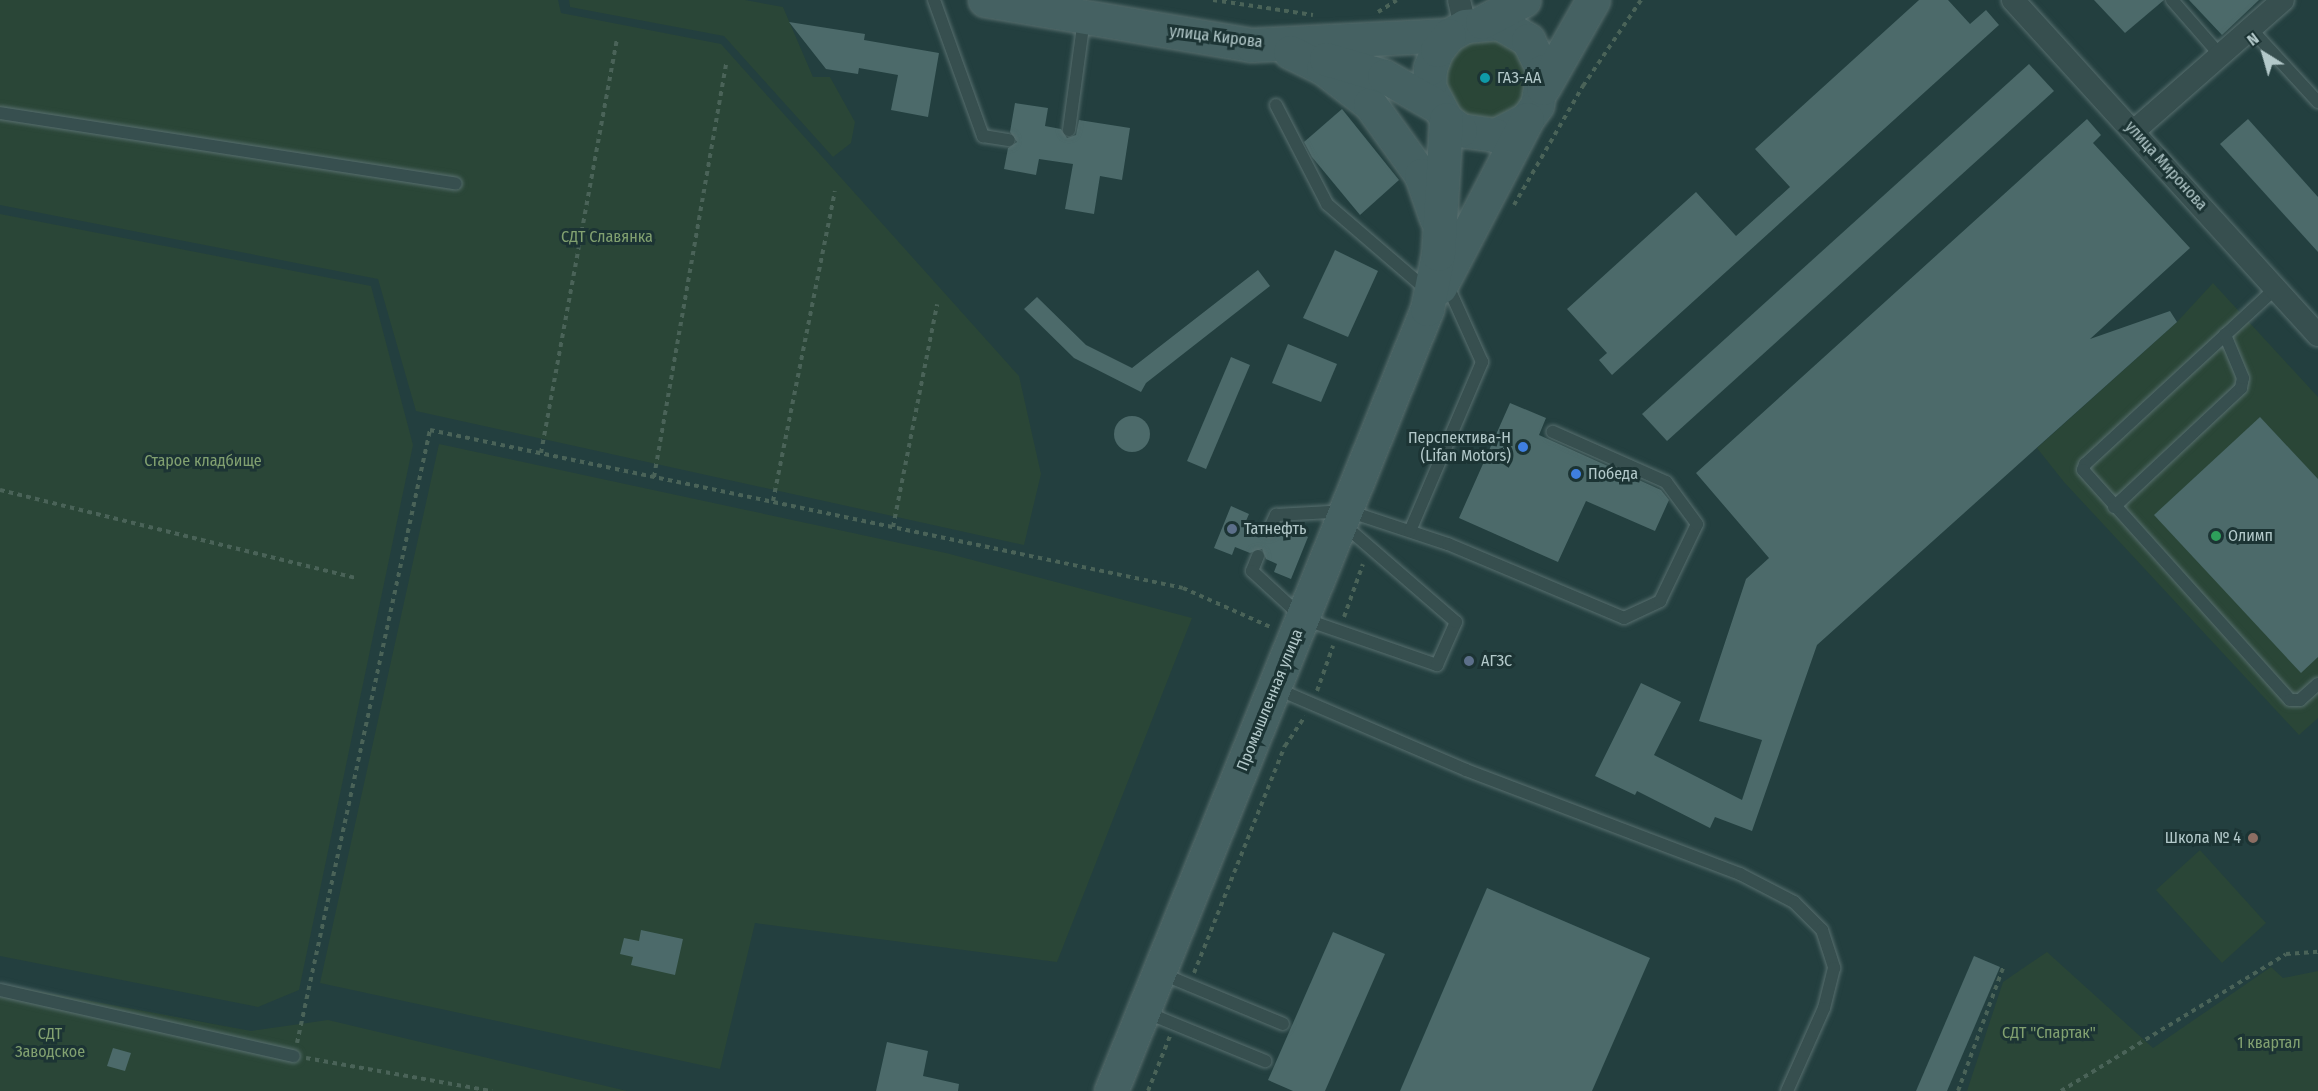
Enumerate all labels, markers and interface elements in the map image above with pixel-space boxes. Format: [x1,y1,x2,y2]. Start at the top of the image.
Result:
street label: улица Кирова [1168,22,1264,52]
north arrow [2234,24,2294,84]
text: N [2243,29,2262,50]
place label: ГАЗ-АА [1497,68,1541,88]
marker: ГАЗ-АА [1478,71,1492,85]
street label: улица Миронова [2121,117,2211,215]
park label: СДТ Славянка [561,227,653,247]
place label: Перспектива-Н (Lifan Motors) [1408,428,1511,466]
marker: Перспектива-Н (Lifan Motors) [1516,440,1530,454]
park label: Старое кладбище [144,451,262,471]
place label: Победа [1588,464,1638,484]
marker: Победа [1569,467,1583,481]
place label: Татнефть [1244,519,1306,539]
marker: Татнефть [1225,522,1239,536]
place label: Олимп [2228,526,2273,546]
marker: Олимп [2209,529,2223,543]
street label: Промышленная улица [1233,626,1307,774]
place label: АГЗС [1481,651,1512,671]
marker: АГЗС [1462,654,1476,668]
place label: Школа № 4 [2165,828,2241,848]
marker: Школа № 4 [2246,831,2260,845]
park label: СДТ "Спартак" [2002,1023,2096,1043]
park label: СДТ Заводское [15,1024,85,1062]
park label: 1 квартал [2237,1033,2301,1053]

